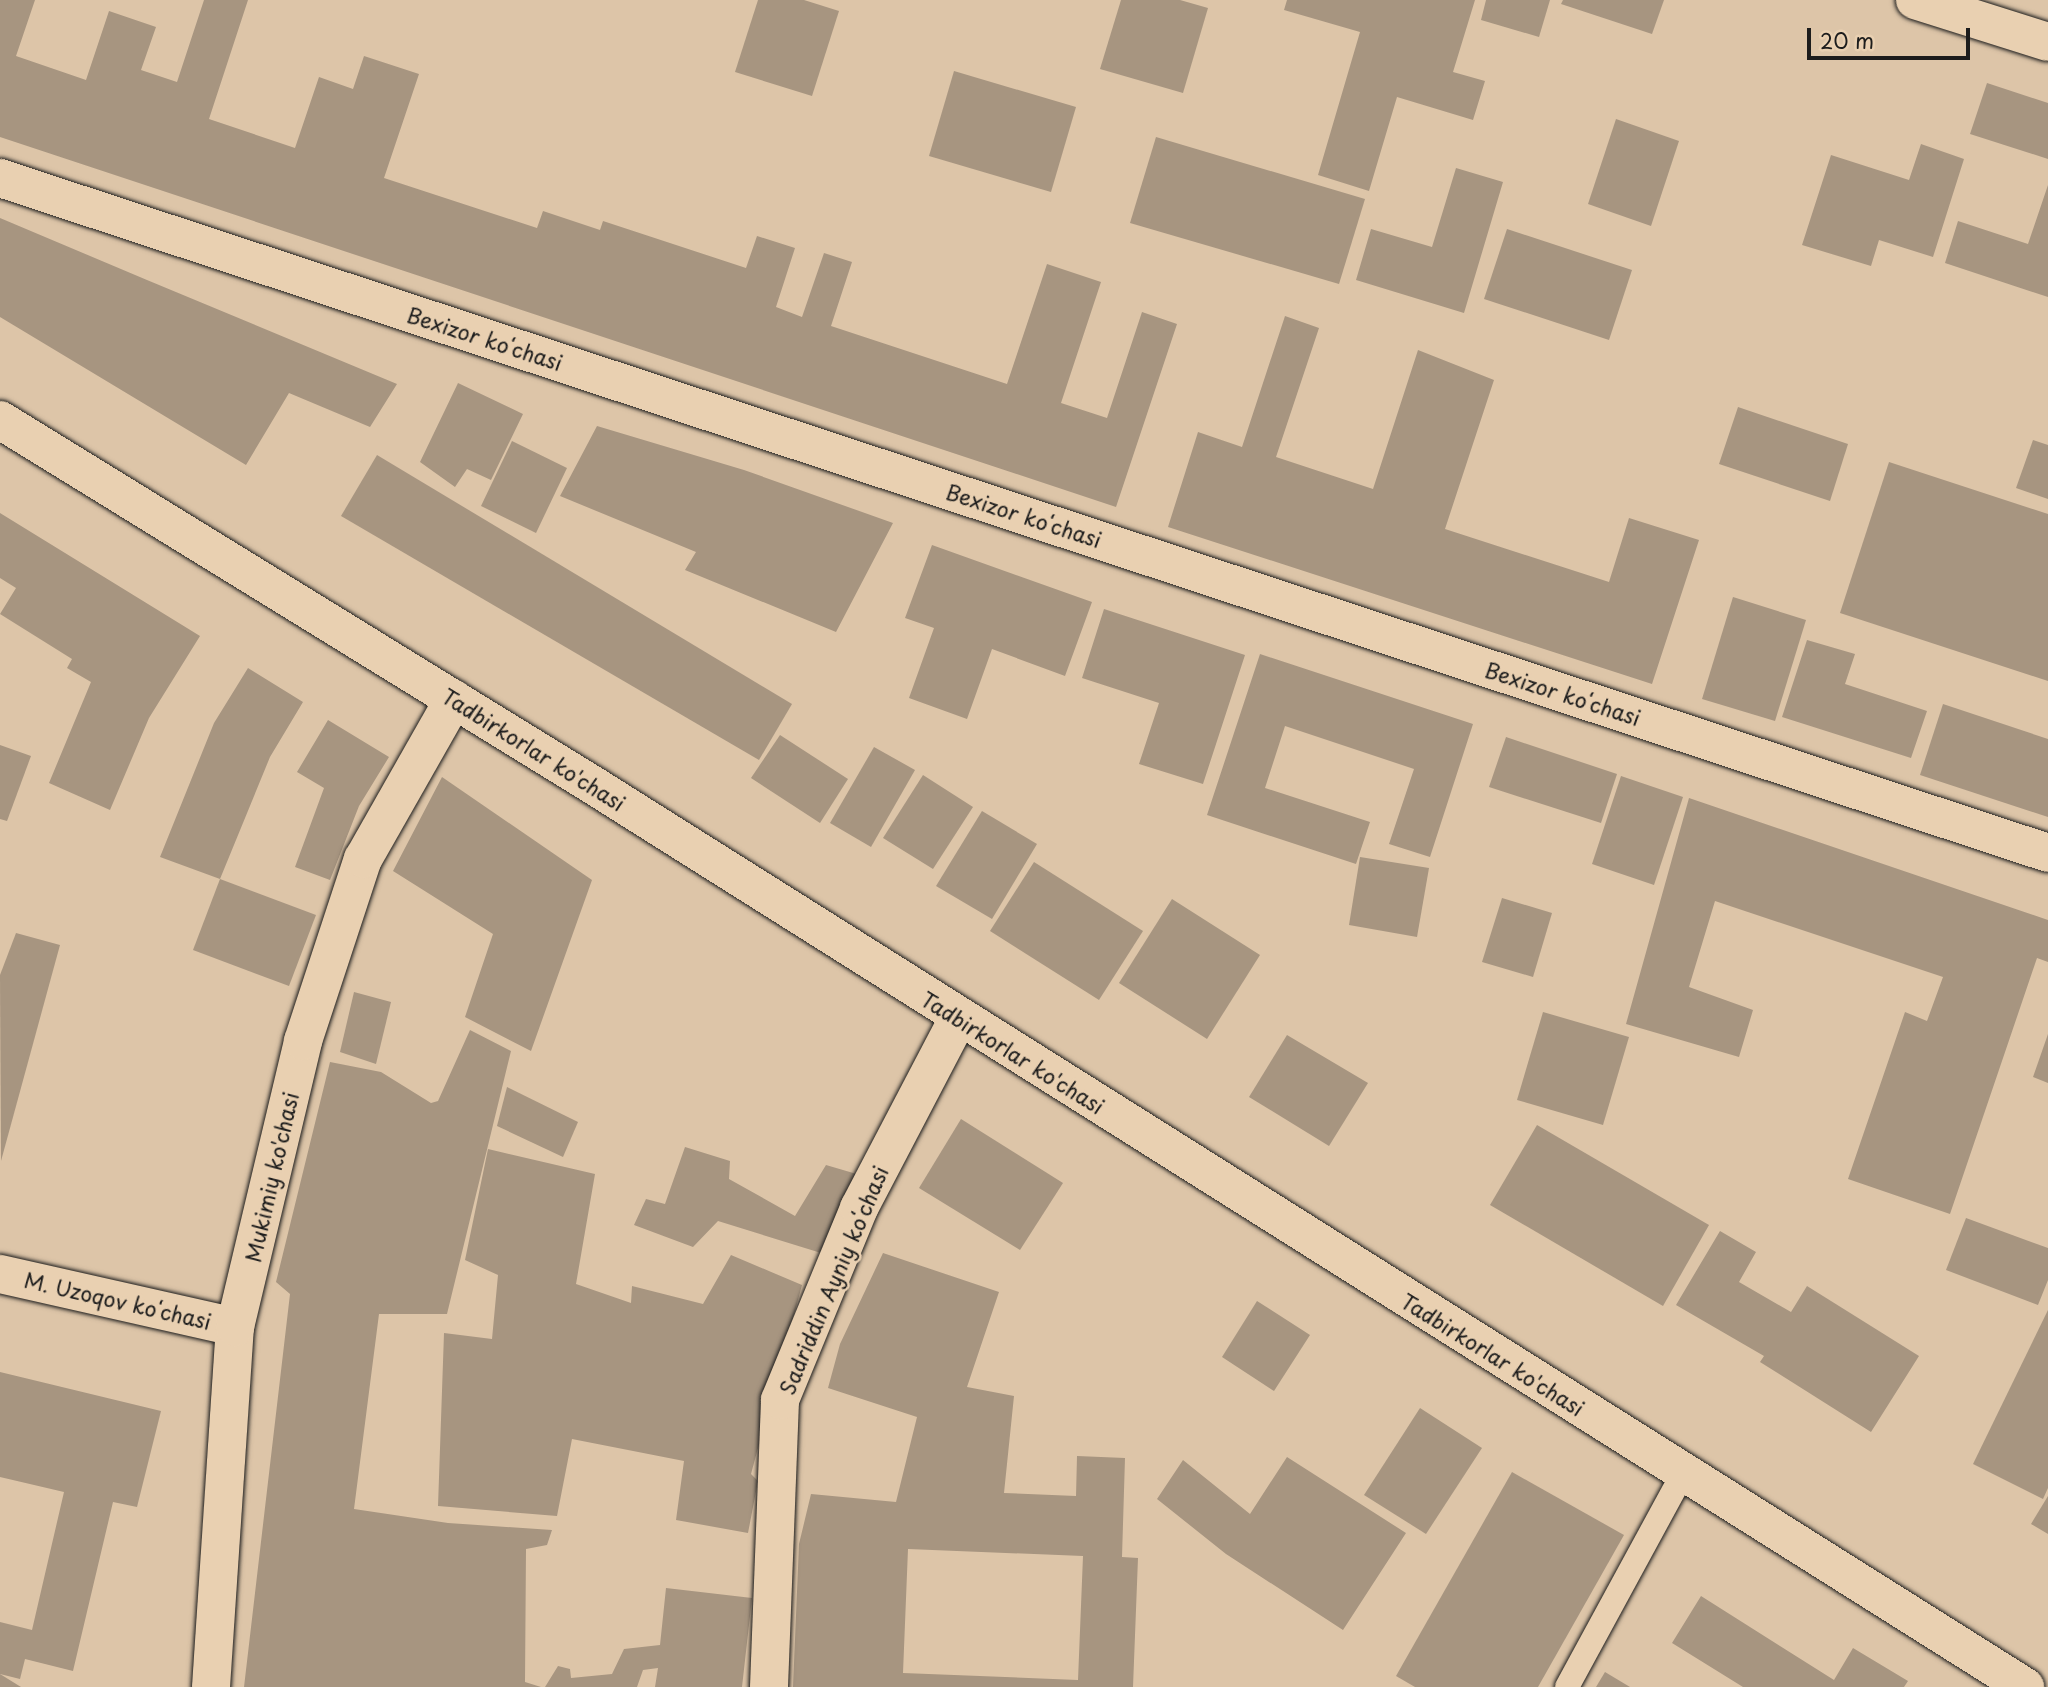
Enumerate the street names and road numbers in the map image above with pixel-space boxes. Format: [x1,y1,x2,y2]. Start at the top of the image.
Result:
street label: Bexizor koʻchasi [404,301,566,375]
street label: Bexizor koʻchasi [943,478,1105,552]
street label: Bexizor koʻchasi [1482,656,1644,730]
street label: Tadbirkorlar ko'chasi [437,682,631,816]
street label: Tadbirkorlar ko'chasi [916,985,1110,1119]
street label: Mukimiy ko'chasi [239,1089,303,1265]
street label: Sadriddin Ayniy koʻchasi [773,1162,893,1398]
street label: M. Uzoqov koʻchasi [22,1266,214,1334]
street label: Tadbirkorlar ko'chasi [1396,1287,1590,1421]

